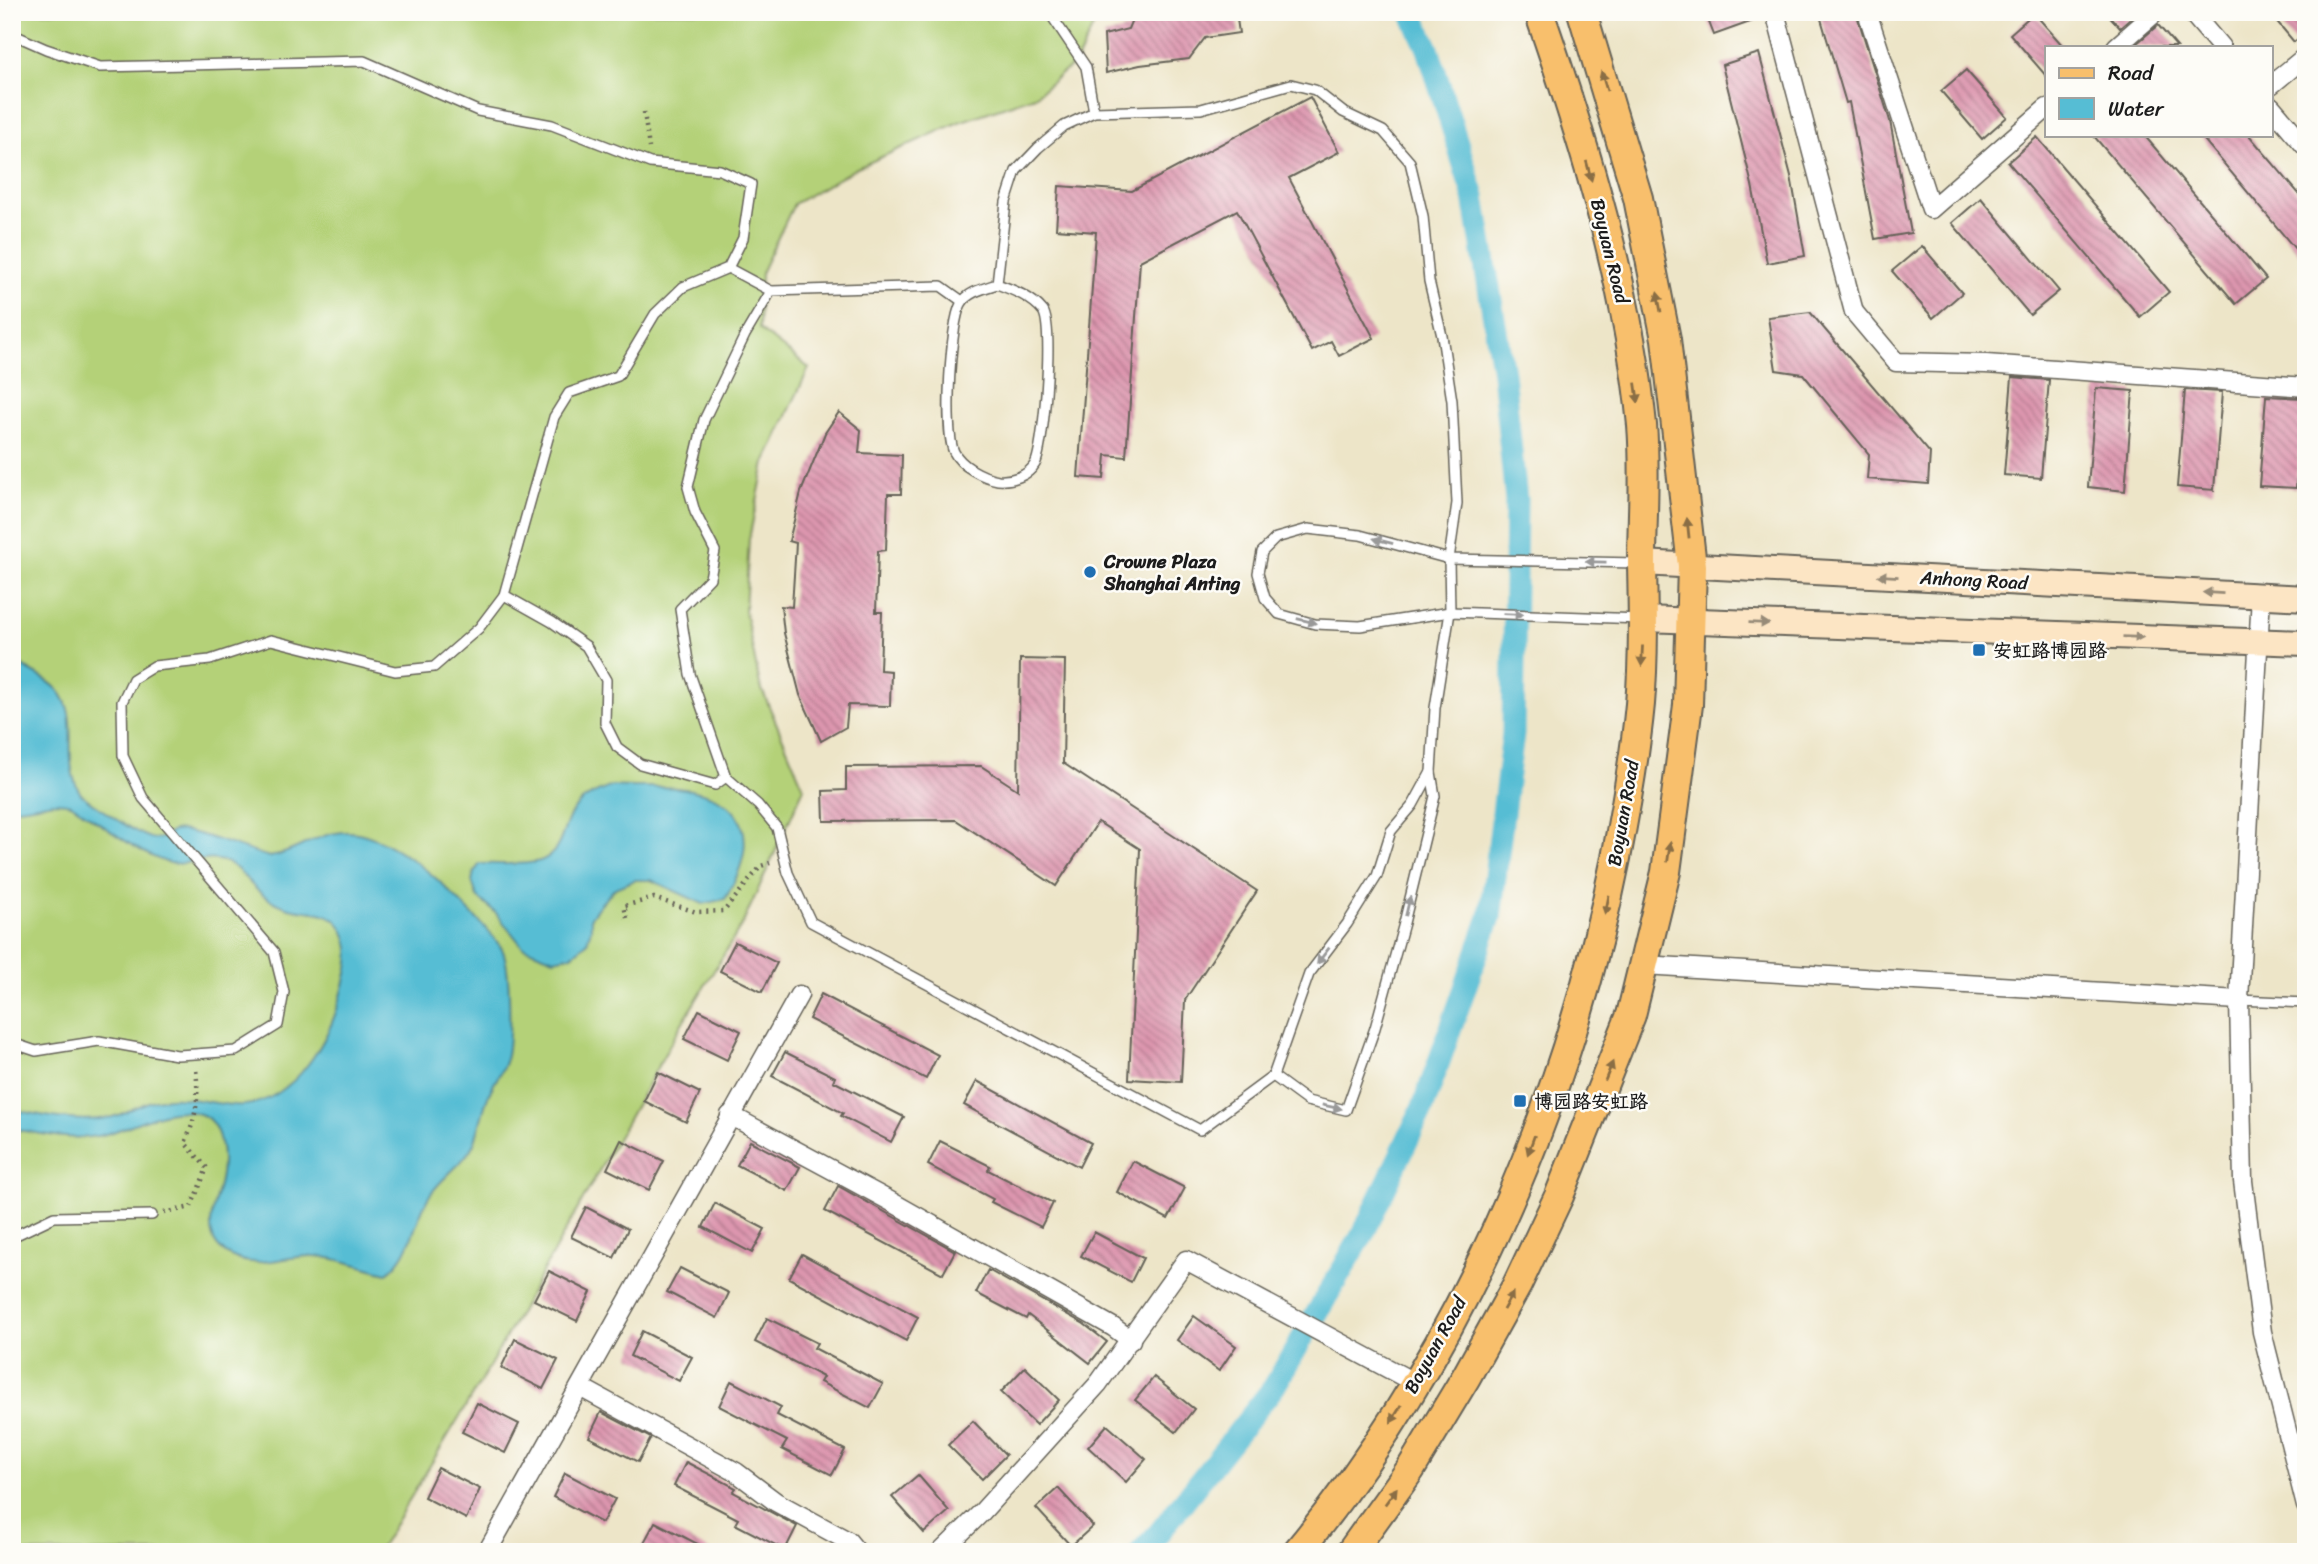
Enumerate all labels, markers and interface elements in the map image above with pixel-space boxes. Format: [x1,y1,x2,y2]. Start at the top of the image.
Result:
legend [2045,46,2272,136]
text: Road [2108,54,2155,92]
one-way arrow [1599,71,1609,92]
text: Water [2108,90,2165,128]
one-way arrow [1584,160,1595,182]
street label: Boyuan Road [1581,195,1639,309]
one-way arrow [1653,291,1664,313]
one-way arrow [1632,382,1643,404]
one-way arrow [1682,516,1693,538]
one-way arrow [1372,536,1393,546]
place label: Crowne Plaza Shanghai Anting [1103,545,1241,600]
one-way arrow [1585,557,1607,568]
street label: Anhong Road [1918,561,2030,599]
marker: Crowne Plaza Shanghai Anting [1082,564,1098,580]
one-way arrow [1877,570,1899,581]
one-way arrow [2202,587,2224,598]
one-way arrow [1502,608,1524,619]
one-way arrow [1297,616,1319,627]
one-way arrow [1748,617,1770,628]
one-way arrow [2123,631,2145,643]
place label: 安虹路博园路 [1993,634,2107,667]
marker: 安虹路博园路 [1971,642,1987,658]
one-way arrow [1637,645,1648,667]
street label: Boyuan Road [1597,755,1649,869]
one-way arrow [1663,841,1674,863]
one-way arrow [1601,894,1612,916]
one-way arrow [1403,895,1414,917]
one-way arrow [1316,947,1330,965]
one-way arrow [1603,1060,1614,1081]
place label: 博园路安虹路 [1534,1085,1648,1118]
marker: 博园路安虹路 [1512,1093,1528,1109]
one-way arrow [1321,1101,1343,1112]
one-way arrow [1525,1135,1536,1156]
street label: Boyuan Road [1395,1288,1476,1400]
one-way arrow [1502,1292,1514,1311]
one-way arrow [1390,1404,1403,1423]
one-way arrow [1384,1487,1398,1505]

